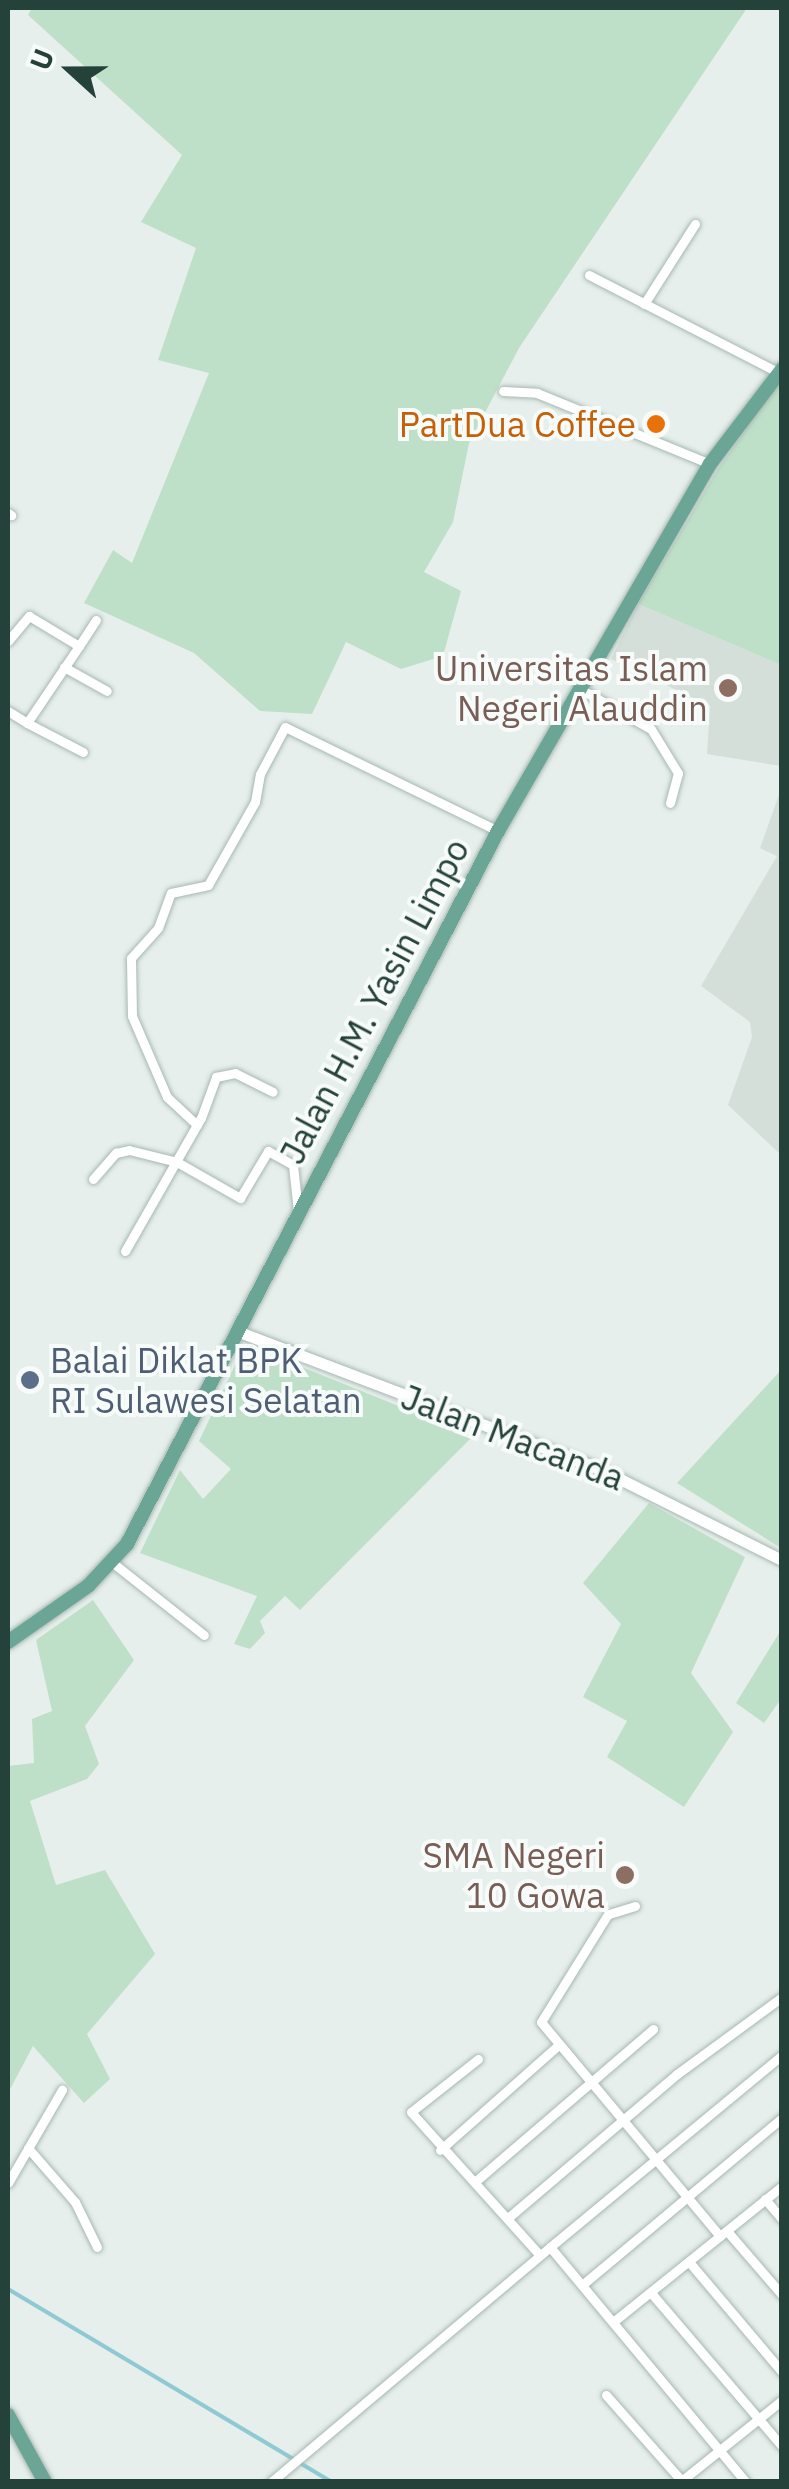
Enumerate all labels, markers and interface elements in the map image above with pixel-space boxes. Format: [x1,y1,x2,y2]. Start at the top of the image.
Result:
north arrow [20,20,120,120]
text: U [21,43,62,75]
place label: PartDua Coffee [399,403,636,445]
marker: PartDua Coffee [645,413,667,435]
place label: Universitas Islam Negeri Alauddin [435,647,708,729]
marker: Universitas Islam Negeri Alauddin [717,677,739,699]
street label: Jalan H.M. Yasin Limpo [271,831,477,1171]
place label: Balai Diklat BPK RI Sulawesi Selatan [50,1339,362,1421]
marker: Balai Diklat BPK RI Sulawesi Selatan [19,1369,41,1391]
street label: Jalan Macanda [396,1375,630,1499]
place label: SMA Negeri 10 Gowa [423,1834,605,1916]
marker: SMA Negeri 10 Gowa [614,1864,636,1886]

